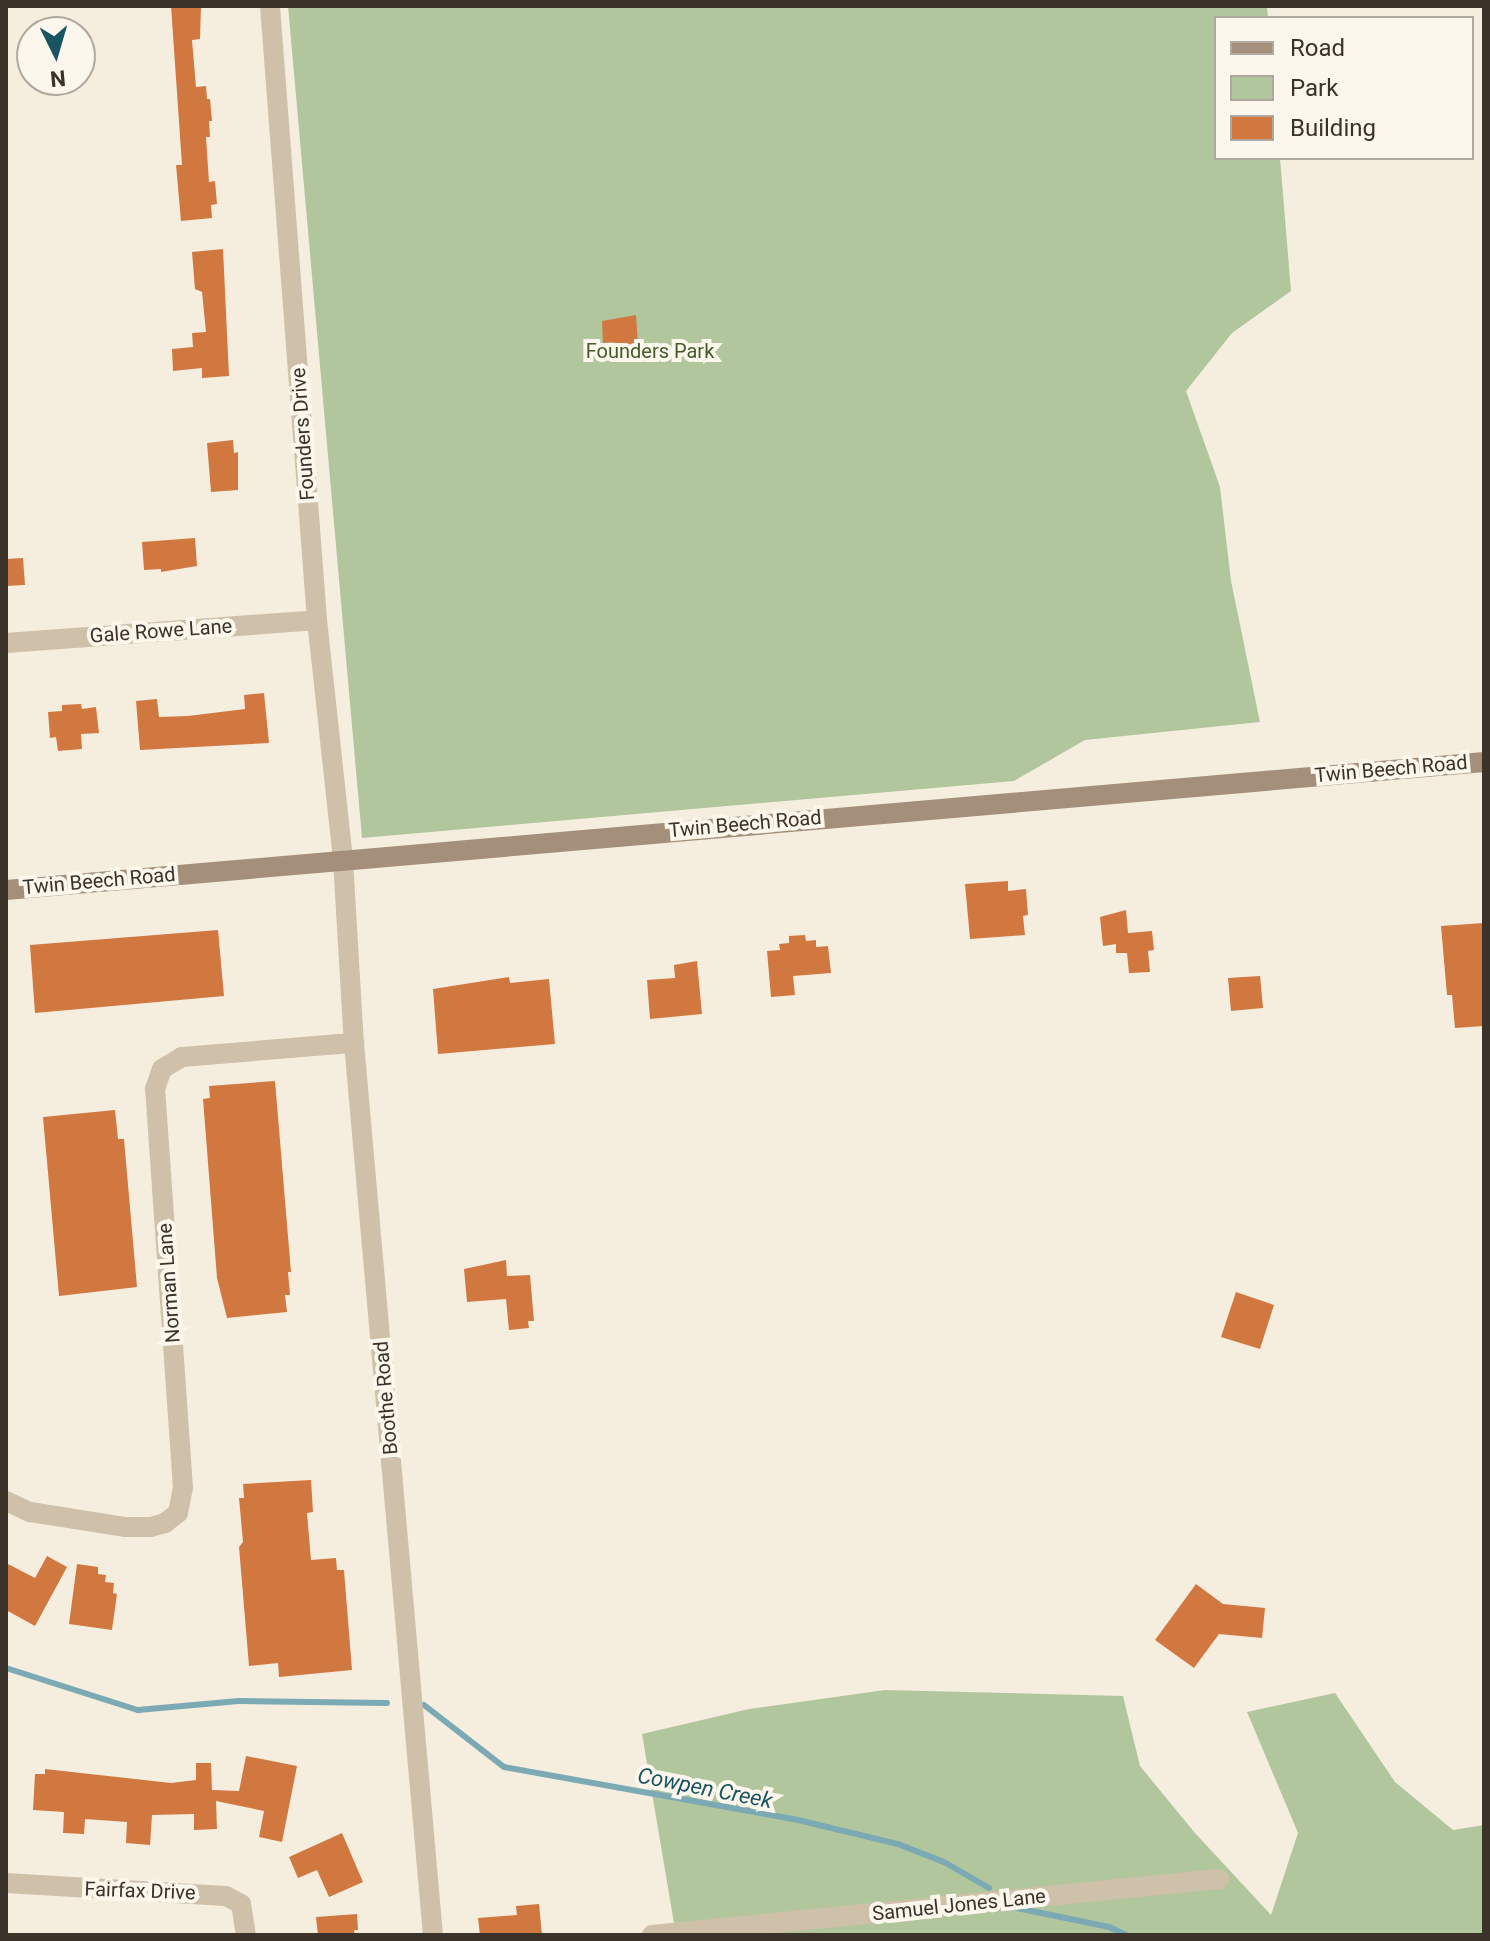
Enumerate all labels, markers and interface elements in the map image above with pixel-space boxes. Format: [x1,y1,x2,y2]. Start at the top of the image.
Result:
north arrow [16,16,96,96]
legend [1214,16,1474,160]
text: Road [1290,34,1345,62]
text: N [49,65,67,92]
text: Park [1290,74,1338,102]
text: Building [1290,114,1376,142]
park label: Founders Park [586,339,714,363]
street label: Founders Drive [286,367,320,501]
street label: Gale Rowe Lane [89,614,233,648]
street label: Twin Beech Road [1314,750,1468,788]
street label: Twin Beech Road [668,805,822,843]
street label: Twin Beech Road [22,862,176,900]
street label: Norman Lane [153,1222,185,1344]
street label: Boothe Road [369,1340,403,1456]
water label: Cowpen Creek [635,1762,775,1814]
street label: Fairfax Drive [84,1877,196,1905]
street label: Samuel Jones Lane [871,1884,1047,1926]

